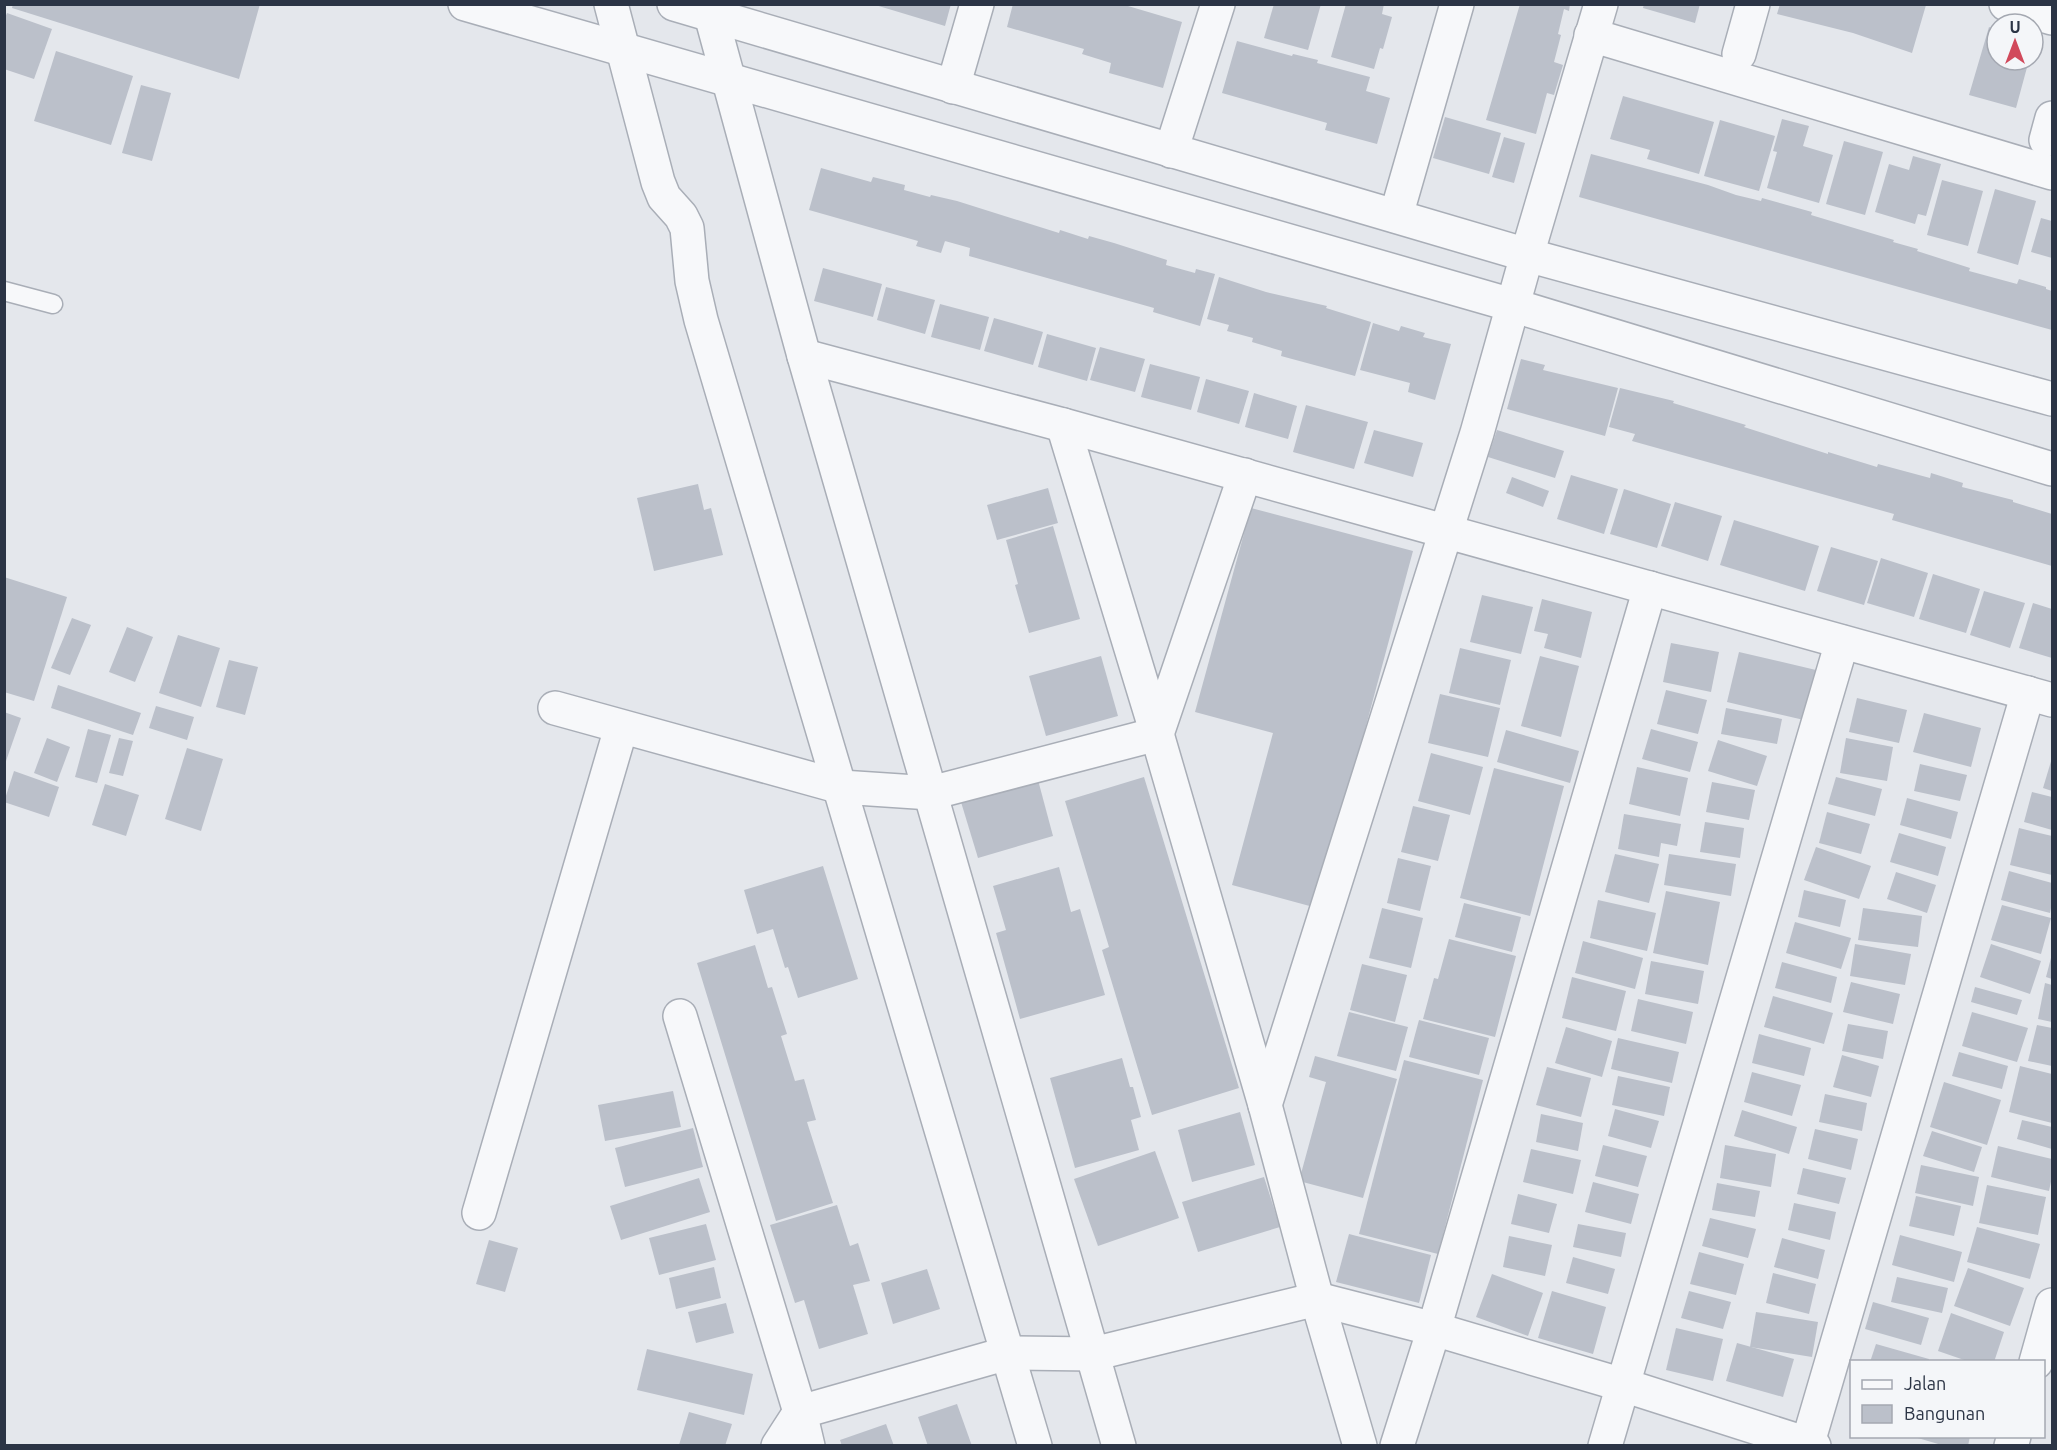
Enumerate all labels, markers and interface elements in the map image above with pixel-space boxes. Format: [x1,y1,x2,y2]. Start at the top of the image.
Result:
north arrow [1985,12,2045,72]
text: U [2009,18,2021,36]
legend [1850,1360,2045,1438]
text: Jalan [1904,1373,1946,1393]
text: Bangunan [1904,1403,1985,1423]

